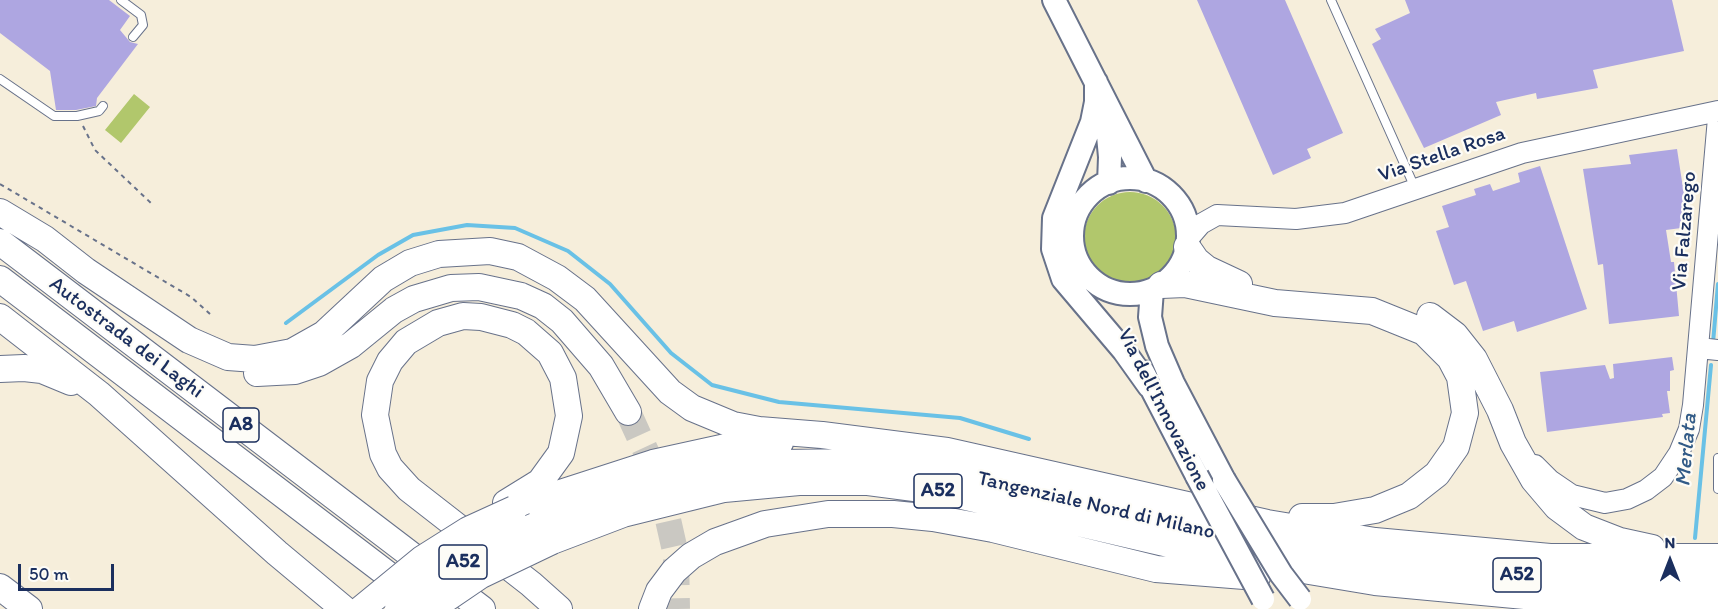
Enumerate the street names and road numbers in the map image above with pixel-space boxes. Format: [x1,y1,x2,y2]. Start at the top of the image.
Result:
street label: Via Stella Rosa [1375,122,1509,188]
street label: Via Falzarego [1667,170,1703,292]
street label: Autostrada dei Laghi [44,272,208,404]
street label: Via dell'Innovazione [1111,325,1215,495]
road number: A8 [223,408,259,442]
street label: Tangenziale Nord di Milano [975,466,1217,546]
road number: A52 [914,474,962,508]
road number: A52 [439,545,487,579]
road number: A52 [1493,558,1541,592]

